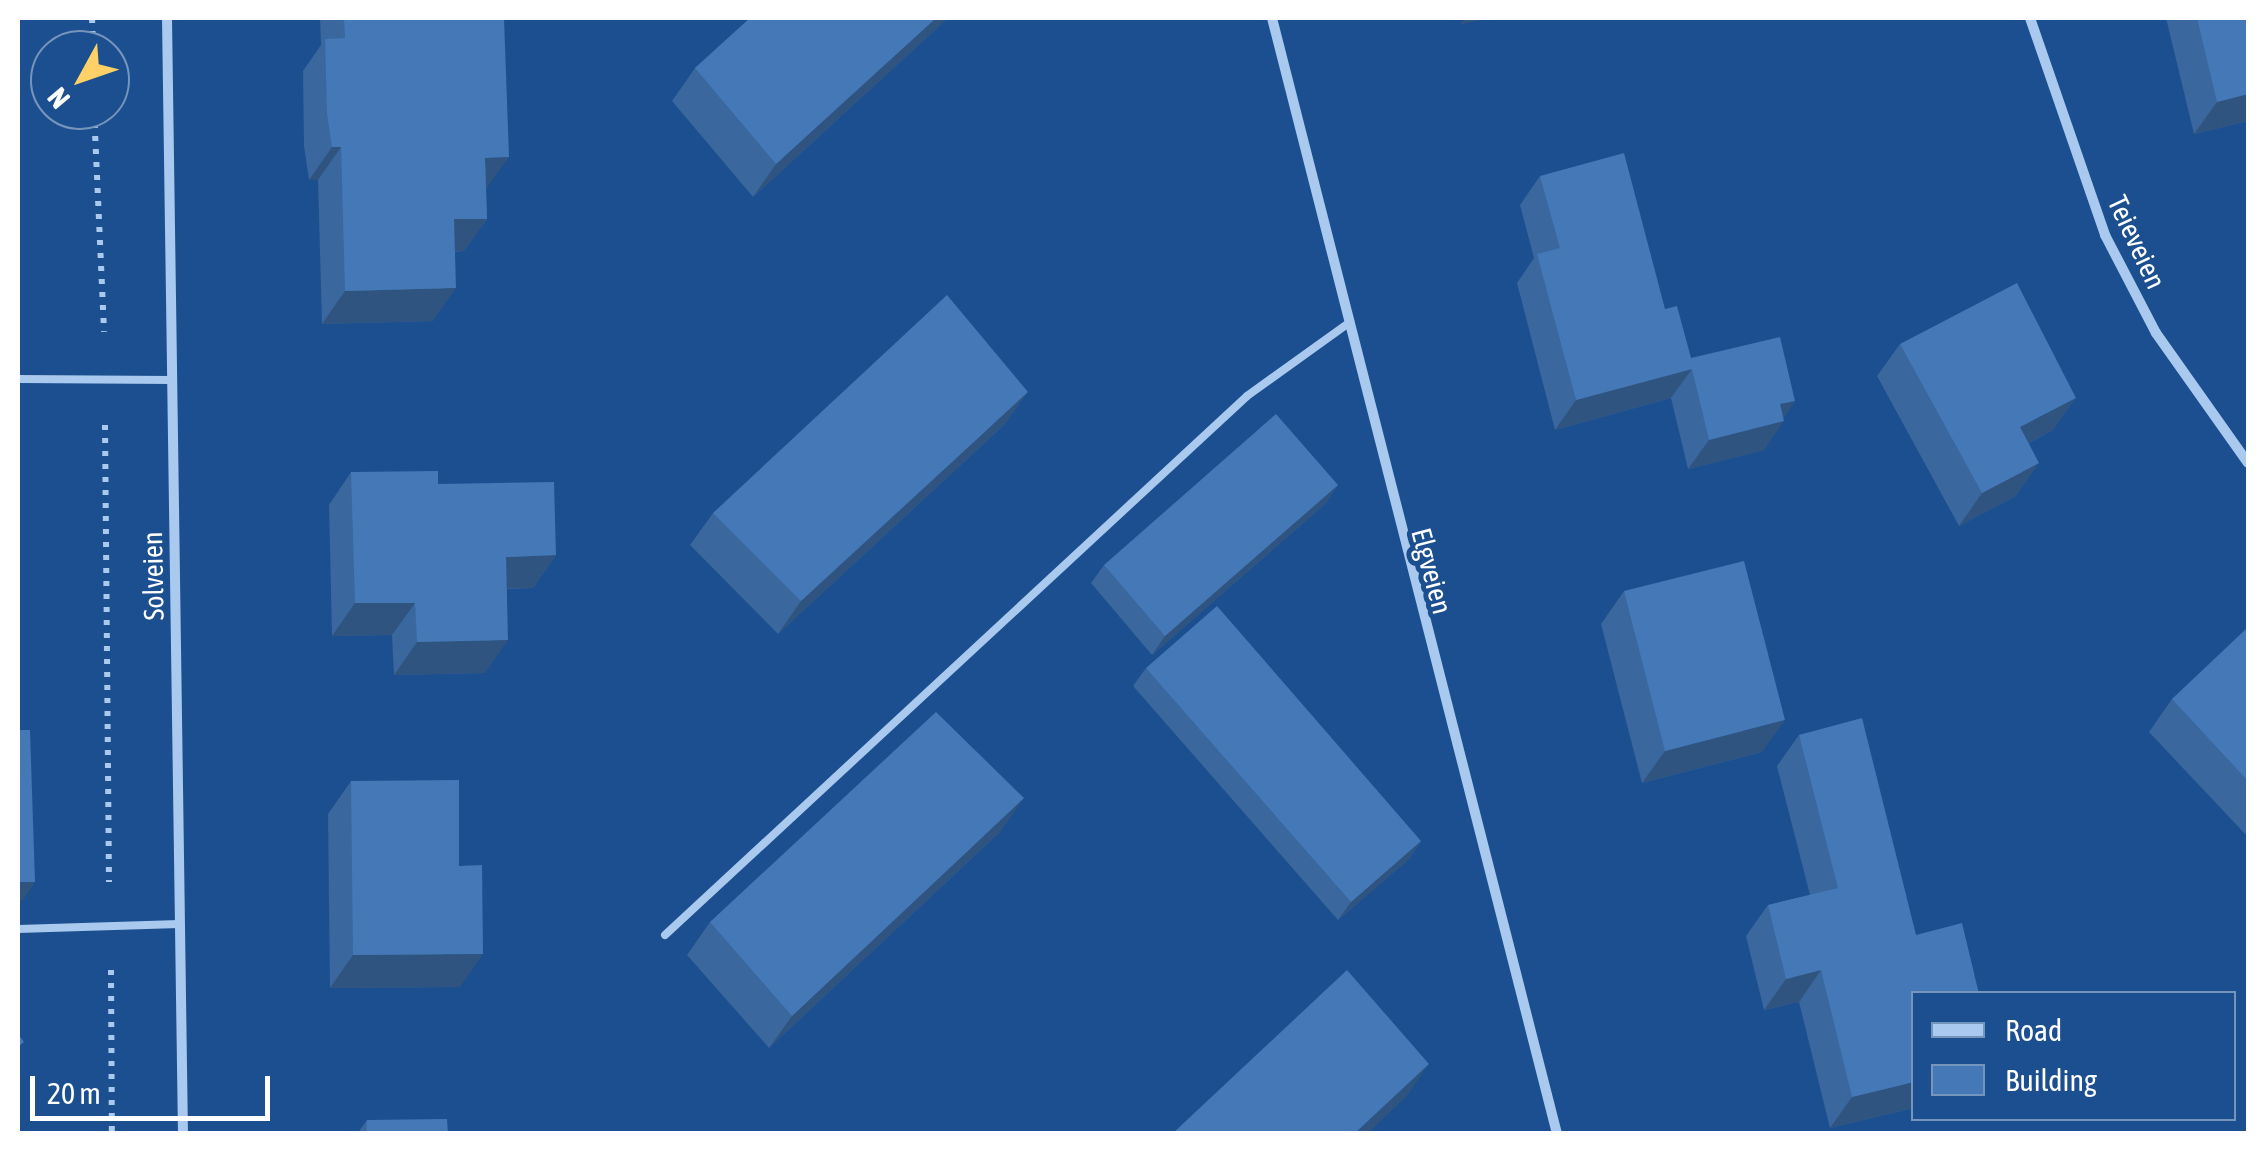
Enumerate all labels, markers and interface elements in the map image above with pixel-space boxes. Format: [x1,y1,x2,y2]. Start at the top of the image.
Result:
north arrow [30,30,130,130]
text: N [41,81,76,115]
street label: Teieveien [2101,190,2173,294]
street label: Elgveien [1404,524,1460,618]
street label: Solveien [135,531,171,621]
legend [1911,991,2236,1121]
text: Road [2005,1013,2062,1047]
scale bar [35,1056,275,1118]
text: Building [2005,1063,2097,1097]
text: 20 m [47,1076,101,1110]

